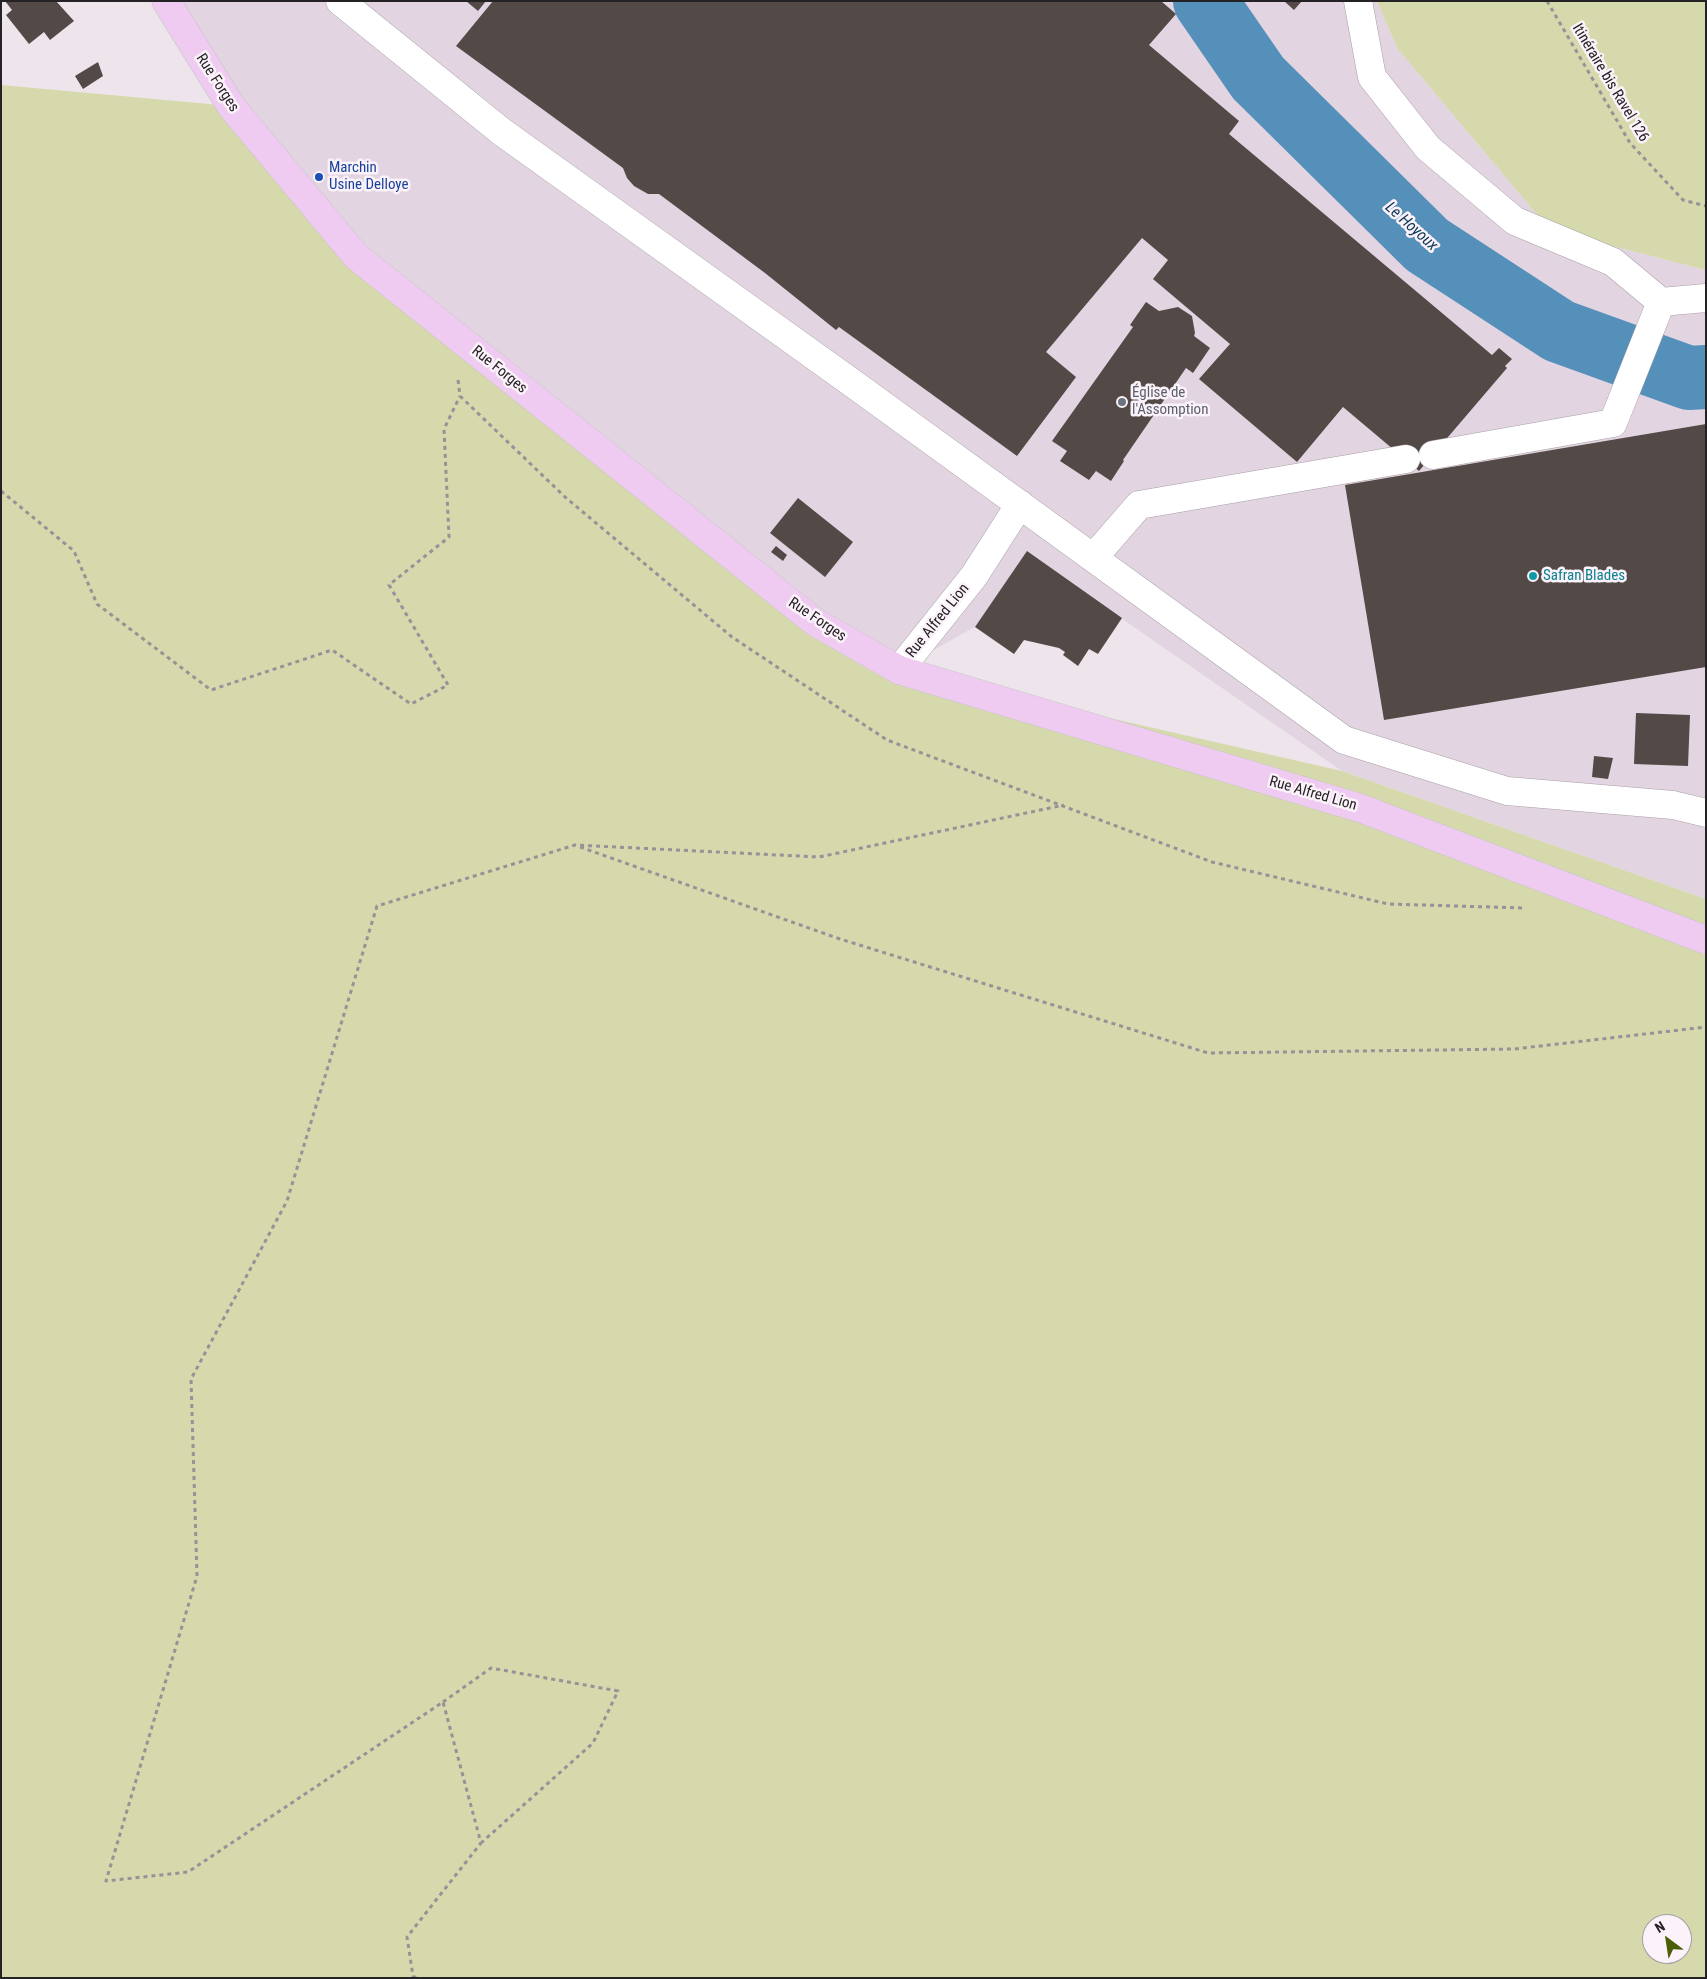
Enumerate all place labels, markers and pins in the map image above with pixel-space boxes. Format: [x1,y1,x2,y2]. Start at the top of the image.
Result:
place label: Marchin Usine Delloye [329,159,409,194]
marker: Marchin Usine Delloye [313,171,325,183]
place label: Église de l'Assomption [1132,384,1208,419]
marker: Église de l'Assomption [1116,396,1128,408]
place label: Safran Blades [1543,567,1625,585]
marker: Safran Blades [1527,570,1539,582]

